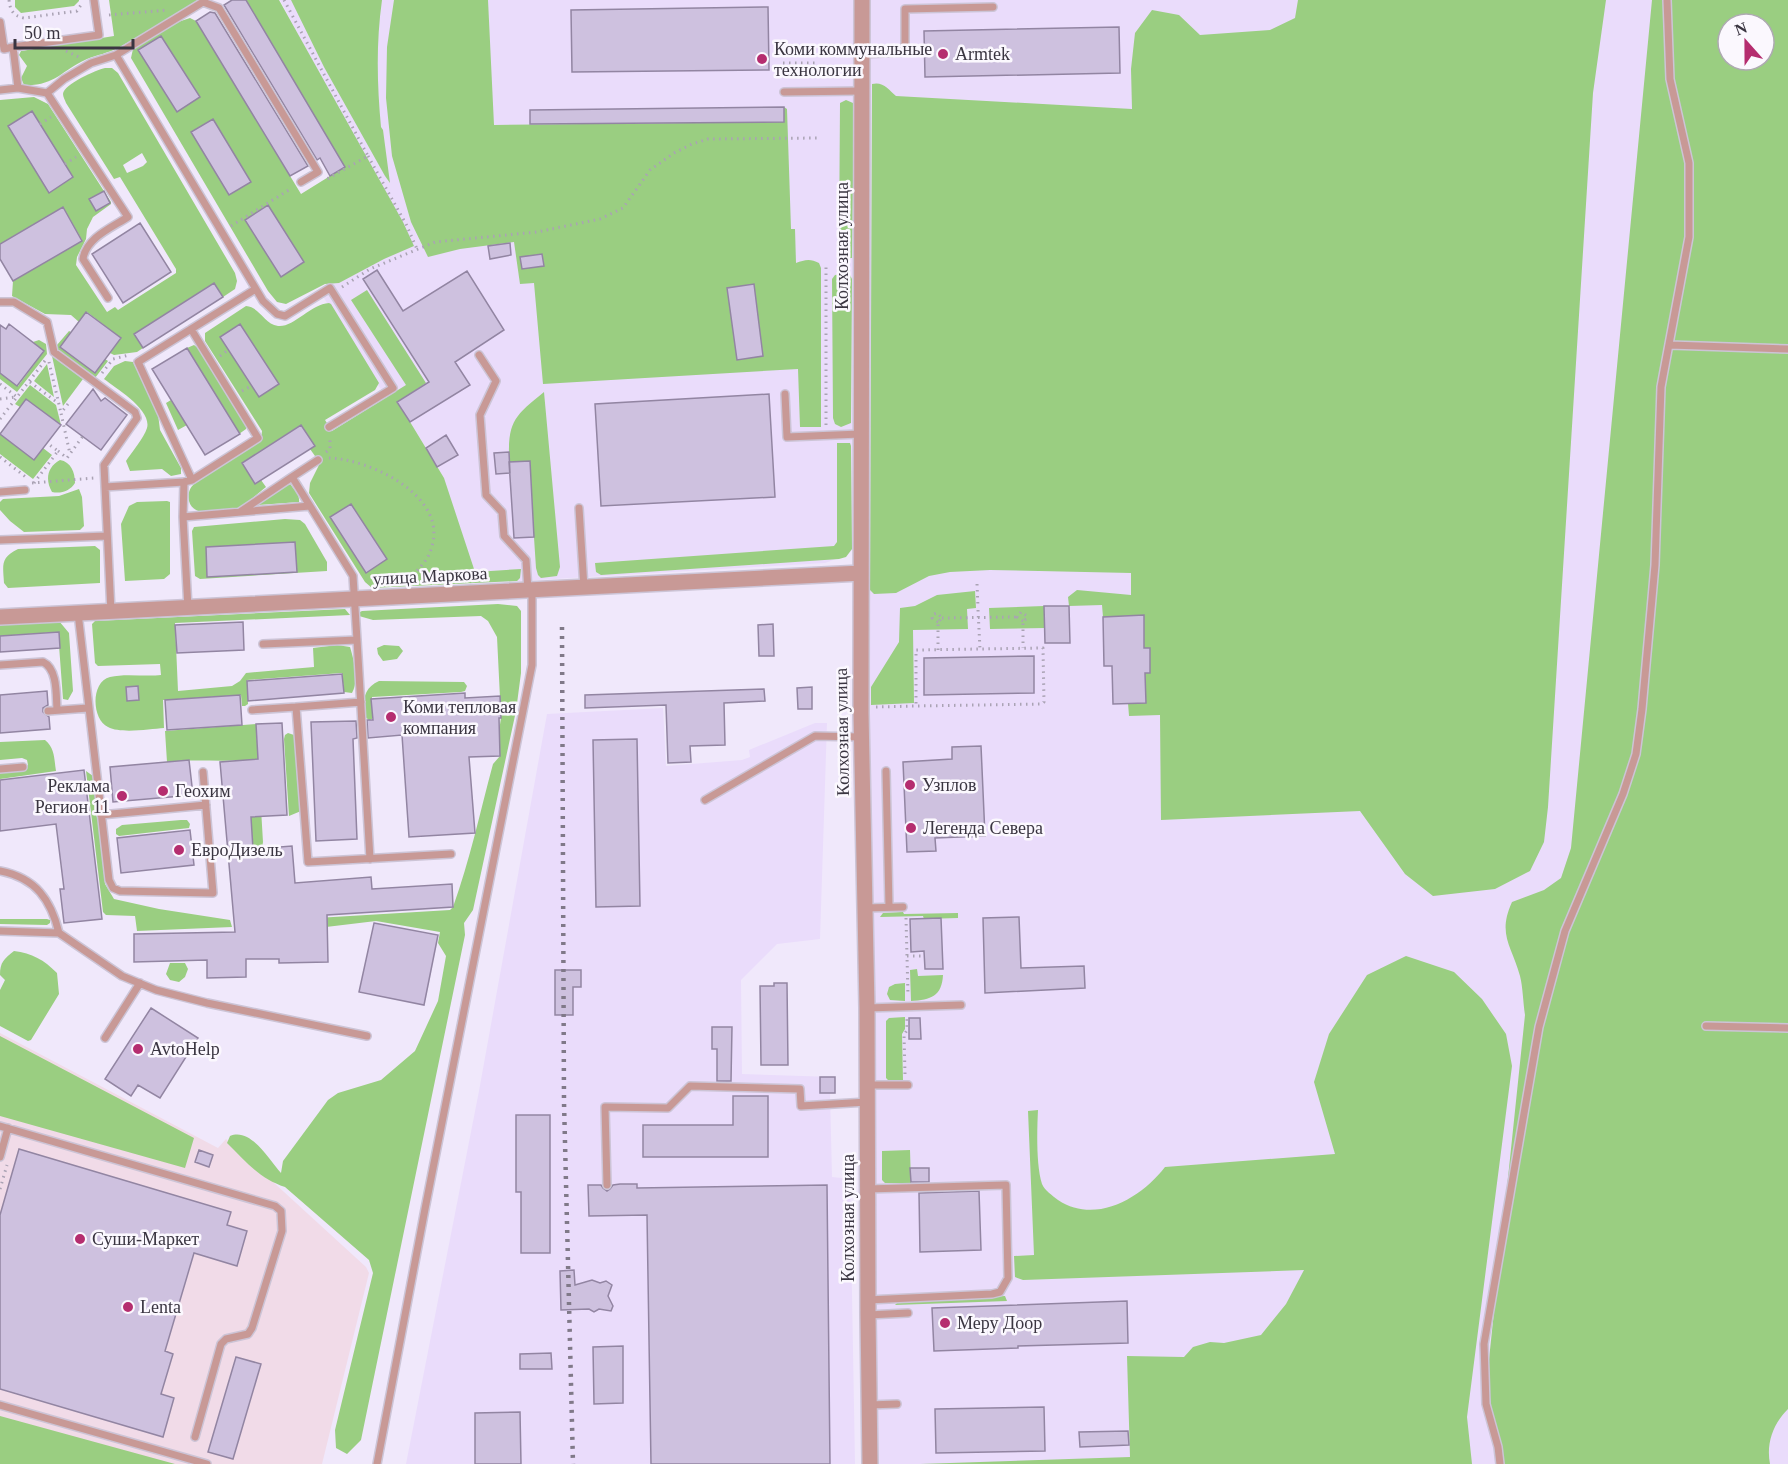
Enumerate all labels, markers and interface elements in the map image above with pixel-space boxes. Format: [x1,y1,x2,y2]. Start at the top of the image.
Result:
scale bar [15,12,134,50]
north arrow [1716,12,1776,72]
text: N [1732,18,1750,38]
text: 50 m [24,23,61,43]
place label: Коми коммунальные технологии [774,39,932,80]
place label: Armtek [955,44,1010,64]
marker: Armtek [936,47,950,61]
marker: Коми коммунальные технологии [755,52,769,66]
street label: Колхозная улица [832,182,852,310]
street label: улица Маркова [372,563,488,589]
street label: Колхозная улица [831,668,853,796]
place label: Коми тепловая компания [403,697,516,738]
marker: Коми тепловая компания [384,710,398,724]
place label: Узплов [922,775,976,795]
place label: Реклама Регион 11 [35,776,110,817]
marker: Узплов [903,778,917,792]
place label: Геохим [175,781,231,801]
marker: Геохим [156,784,170,798]
marker: Реклама Регион 11 [115,789,129,803]
place label: Легенда Севера [923,818,1043,838]
marker: Легенда Севера [904,821,918,835]
place label: ЕвроДизель [191,840,283,860]
marker: ЕвроДизель [172,843,186,857]
place label: AvtoHelp [150,1039,220,1059]
marker: AvtoHelp [131,1042,145,1056]
street label: Колхозная улица [838,1154,858,1282]
place label: Суши-Маркет [92,1229,199,1249]
marker: Суши-Маркет [73,1232,87,1246]
place label: Lenta [140,1297,181,1317]
marker: Lenta [121,1300,135,1314]
place label: Меру Доор [957,1313,1042,1333]
marker: Меру Доор [938,1316,952,1330]

